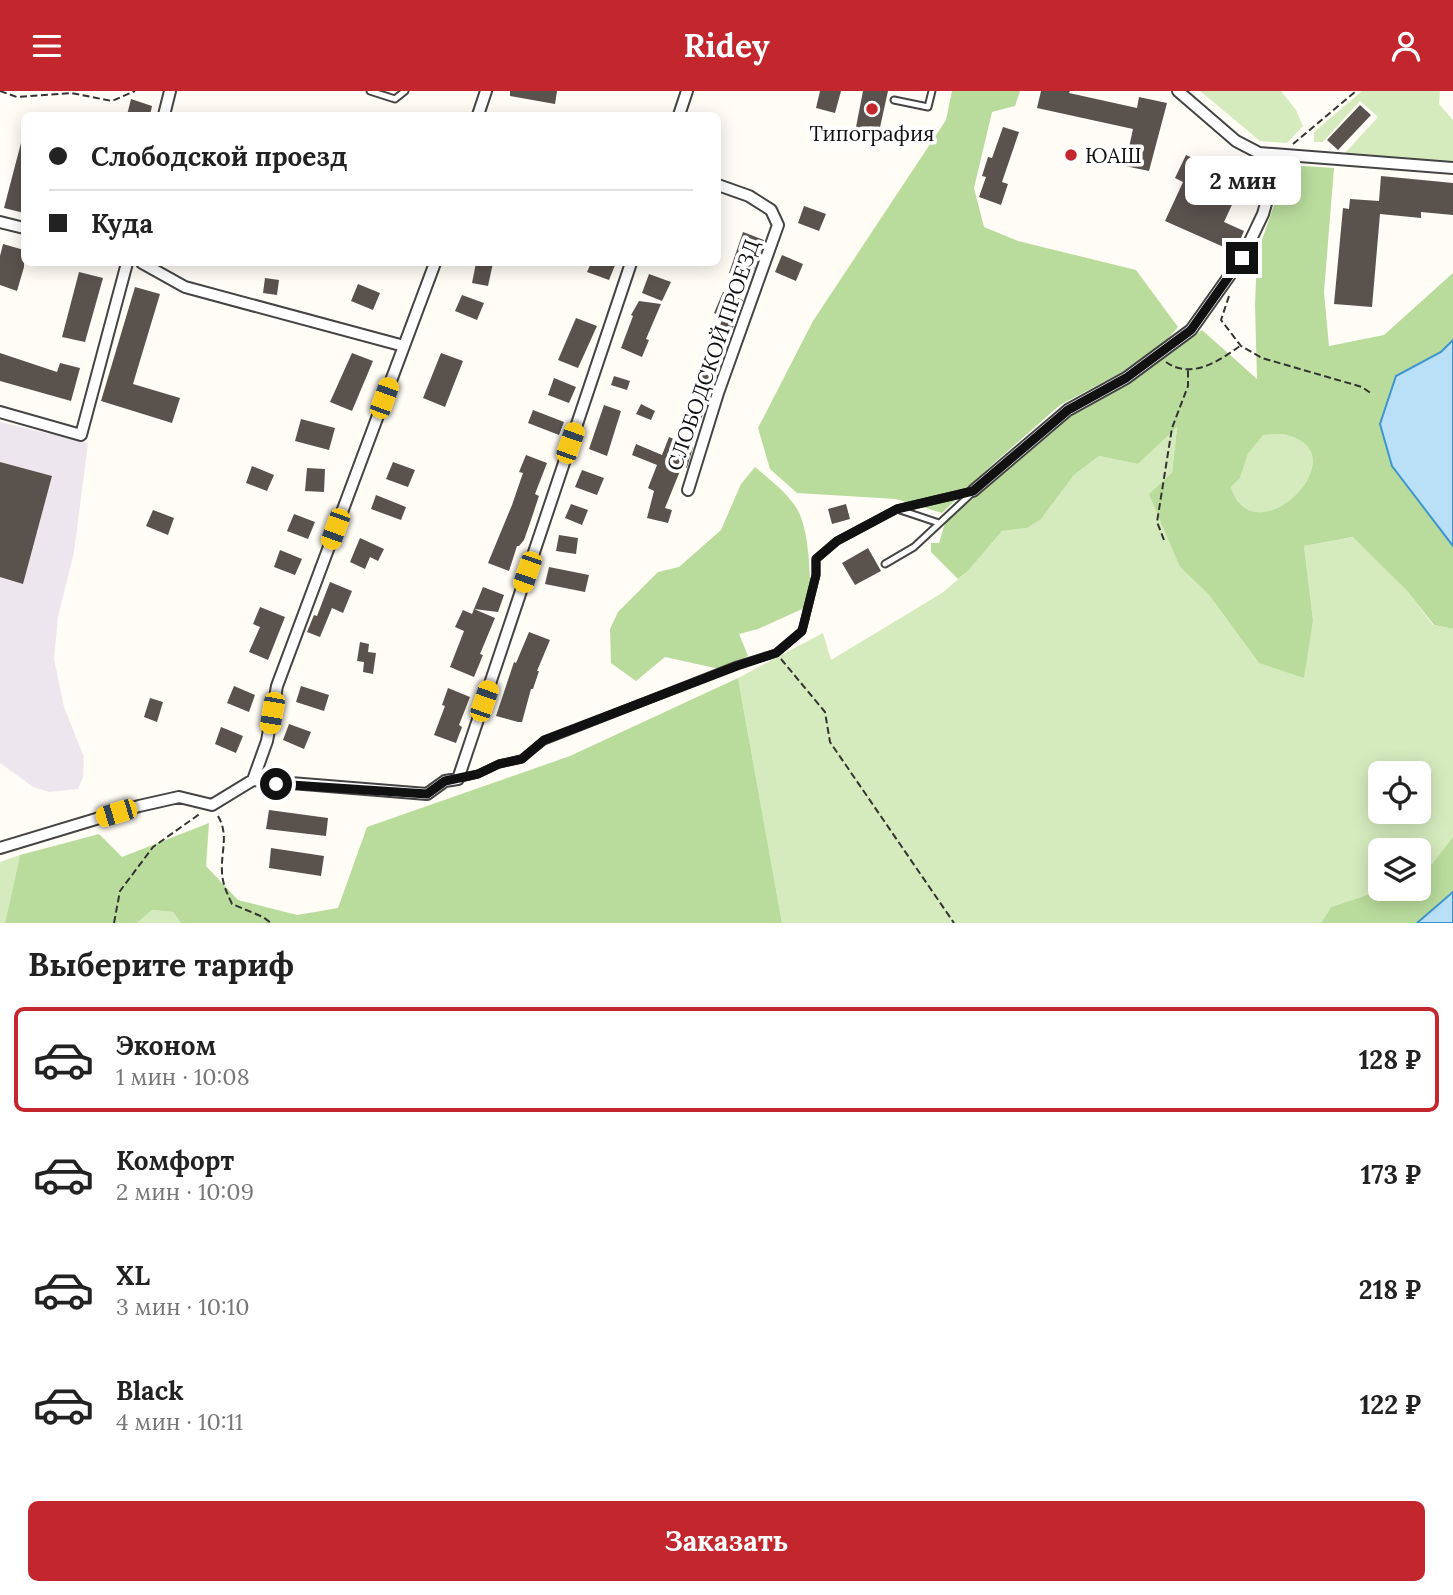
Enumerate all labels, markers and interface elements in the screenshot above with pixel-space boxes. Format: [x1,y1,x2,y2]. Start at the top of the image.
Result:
text: Ridey [683,25,770,66]
icon: menu [28,27,66,65]
icon: person [1387,27,1425,65]
marker: Типография [864,101,880,117]
place label: Типография [809,120,935,147]
text: Слободской проезд [91,140,347,173]
place label: ЮАШ [1085,142,1142,169]
marker: ЮАШ [1063,147,1079,163]
callout: 2 мин [1184,157,1300,205]
text: 2 мин [1209,166,1277,195]
text: Куда [91,207,153,240]
street label: СЛОБОДСКОЙ ПРОЕЗД [661,236,765,474]
route end [1226,242,1258,274]
car [367,375,402,421]
car [554,420,587,466]
car [318,506,353,552]
car [511,549,544,595]
car [468,678,501,724]
car [259,690,286,736]
map controls [1368,761,1431,901]
button: locate [1368,761,1431,824]
route start [260,768,292,800]
car [93,797,140,829]
button: layers [1368,838,1431,901]
text: Выберите тариф [28,944,294,985]
icon: car [32,1028,95,1091]
text: Эконом [116,1029,216,1062]
text: 128 ₽ [1359,1043,1421,1076]
text: 1 мин · 10:08 [116,1062,250,1091]
icon: car [32,1143,95,1206]
text: Комфорт [116,1144,234,1177]
text: 173 ₽ [1361,1158,1421,1191]
text: 2 мин · 10:09 [116,1177,254,1206]
icon: car [32,1258,95,1321]
text: XL [116,1259,150,1292]
text: 218 ₽ [1359,1273,1421,1306]
text: 3 мин · 10:10 [116,1292,249,1321]
icon: car [32,1373,95,1436]
text: Black [116,1374,184,1407]
text: 122 ₽ [1360,1388,1421,1421]
text: 4 мин · 10:11 [116,1407,243,1436]
button: Заказать [28,1501,1425,1581]

